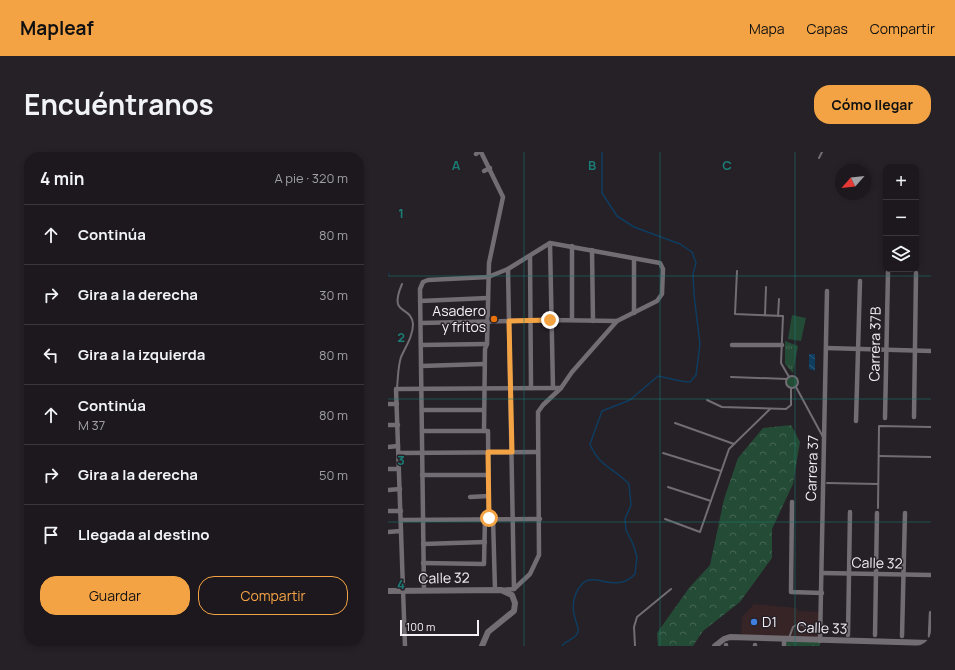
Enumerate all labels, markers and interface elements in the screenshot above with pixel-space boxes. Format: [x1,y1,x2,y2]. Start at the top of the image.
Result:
text: Mapleaf [20,15,94,41]
text: Mapa [749,19,785,38]
text: Capas [807,19,848,38]
text: Compartir [870,19,935,38]
text: Encuéntranos [24,85,214,123]
button: Cómo llegar [814,85,931,124]
text: A [452,156,461,174]
text: B [588,156,596,174]
text: C [722,156,732,174]
north arrow [835,164,871,200]
map controls [883,164,919,272]
button: + [883,164,919,200]
text: 4 min [40,167,84,190]
text: A pie · 320 m [275,169,348,187]
button: − [883,200,919,236]
text: 1 [398,204,404,222]
icon: ahead [40,224,62,246]
text: Continúa [78,224,146,245]
text: 80 m [319,226,348,244]
button: layers [883,236,919,272]
icon: right [40,284,62,306]
text: Gira a la derecha [78,284,198,305]
text: 30 m [319,286,348,304]
place label: Asadero y fritos [432,301,486,336]
street label: Carrera 37B [864,306,885,381]
route end [541,311,559,329]
marker: Asadero y fritos [489,314,499,324]
text: 2 [397,328,405,346]
icon: left [40,344,62,366]
text: Gira a la izquierda [78,344,205,365]
text: 80 m [319,346,348,364]
text: Continúa [78,395,146,416]
icon: ahead [40,404,62,426]
text: 80 m [319,406,348,424]
text: M 37 [78,416,105,434]
street label: Carrera 37 [801,435,822,501]
text: 3 [397,451,405,469]
icon: right [40,464,62,486]
text: Gira a la derecha [78,464,198,485]
text: 50 m [319,466,348,484]
route start [480,509,498,527]
icon: arrive [40,524,62,546]
text: Llegada al destino [78,524,210,545]
street label: Calle 32 [851,553,903,572]
street label: Calle 32 [418,568,470,587]
text: 4 [397,575,405,593]
button: Guardar [40,576,190,615]
button: Compartir [198,576,348,615]
place label: D1 [762,612,777,631]
marker: D1 [749,617,759,627]
street label: Calle 33 [796,617,848,638]
scale bar [400,618,479,637]
text: 100 m [406,619,435,634]

